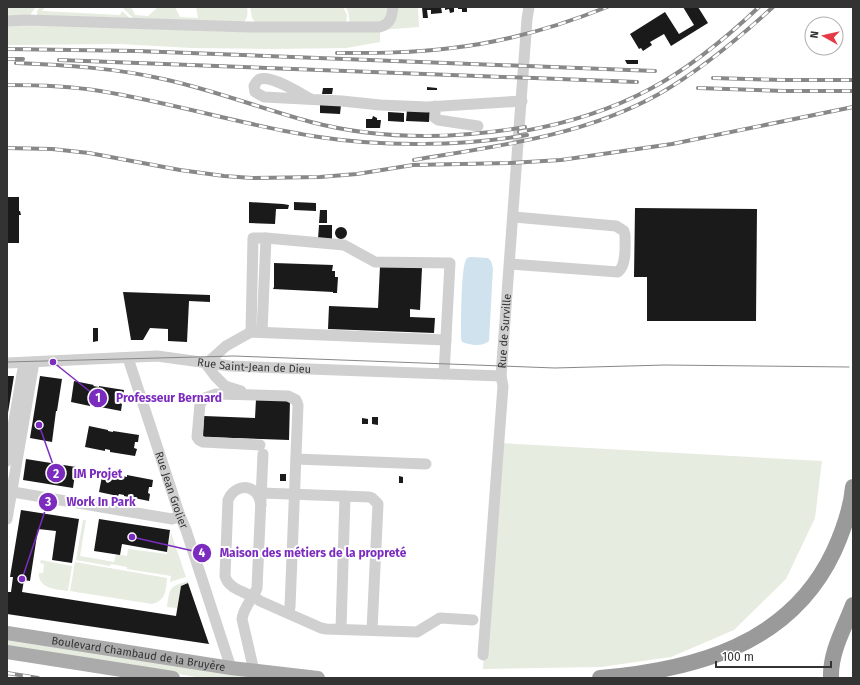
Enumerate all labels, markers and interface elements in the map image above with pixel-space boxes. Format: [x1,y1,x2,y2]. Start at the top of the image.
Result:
north arrow [804,16,844,56]
text: N [808,30,822,39]
street label: Rue de Surville [496,293,514,369]
street label: Rue Saint-Jean de Dieu [196,356,311,376]
callout: Professeur Bernard [88,386,230,410]
text: 1 [95,391,101,405]
text: Professeur Bernard [116,391,222,405]
street label: Rue Jean Grolier [152,450,191,531]
callout: IM Projet [46,461,130,485]
text: 2 [53,467,59,481]
text: IM Projet [74,467,123,481]
callout: Work In Park [38,490,143,514]
text: 3 [44,495,51,509]
text: Work In Park [66,495,136,509]
callout: Maison des métiers de la propreté [192,541,414,565]
text: 4 [199,546,206,560]
text: Maison des métiers de la propreté [220,546,407,560]
street label: Boulevard Chambaud de la Bruyère [50,634,226,674]
scale bar [716,643,831,669]
text: 100 m [722,650,754,664]

